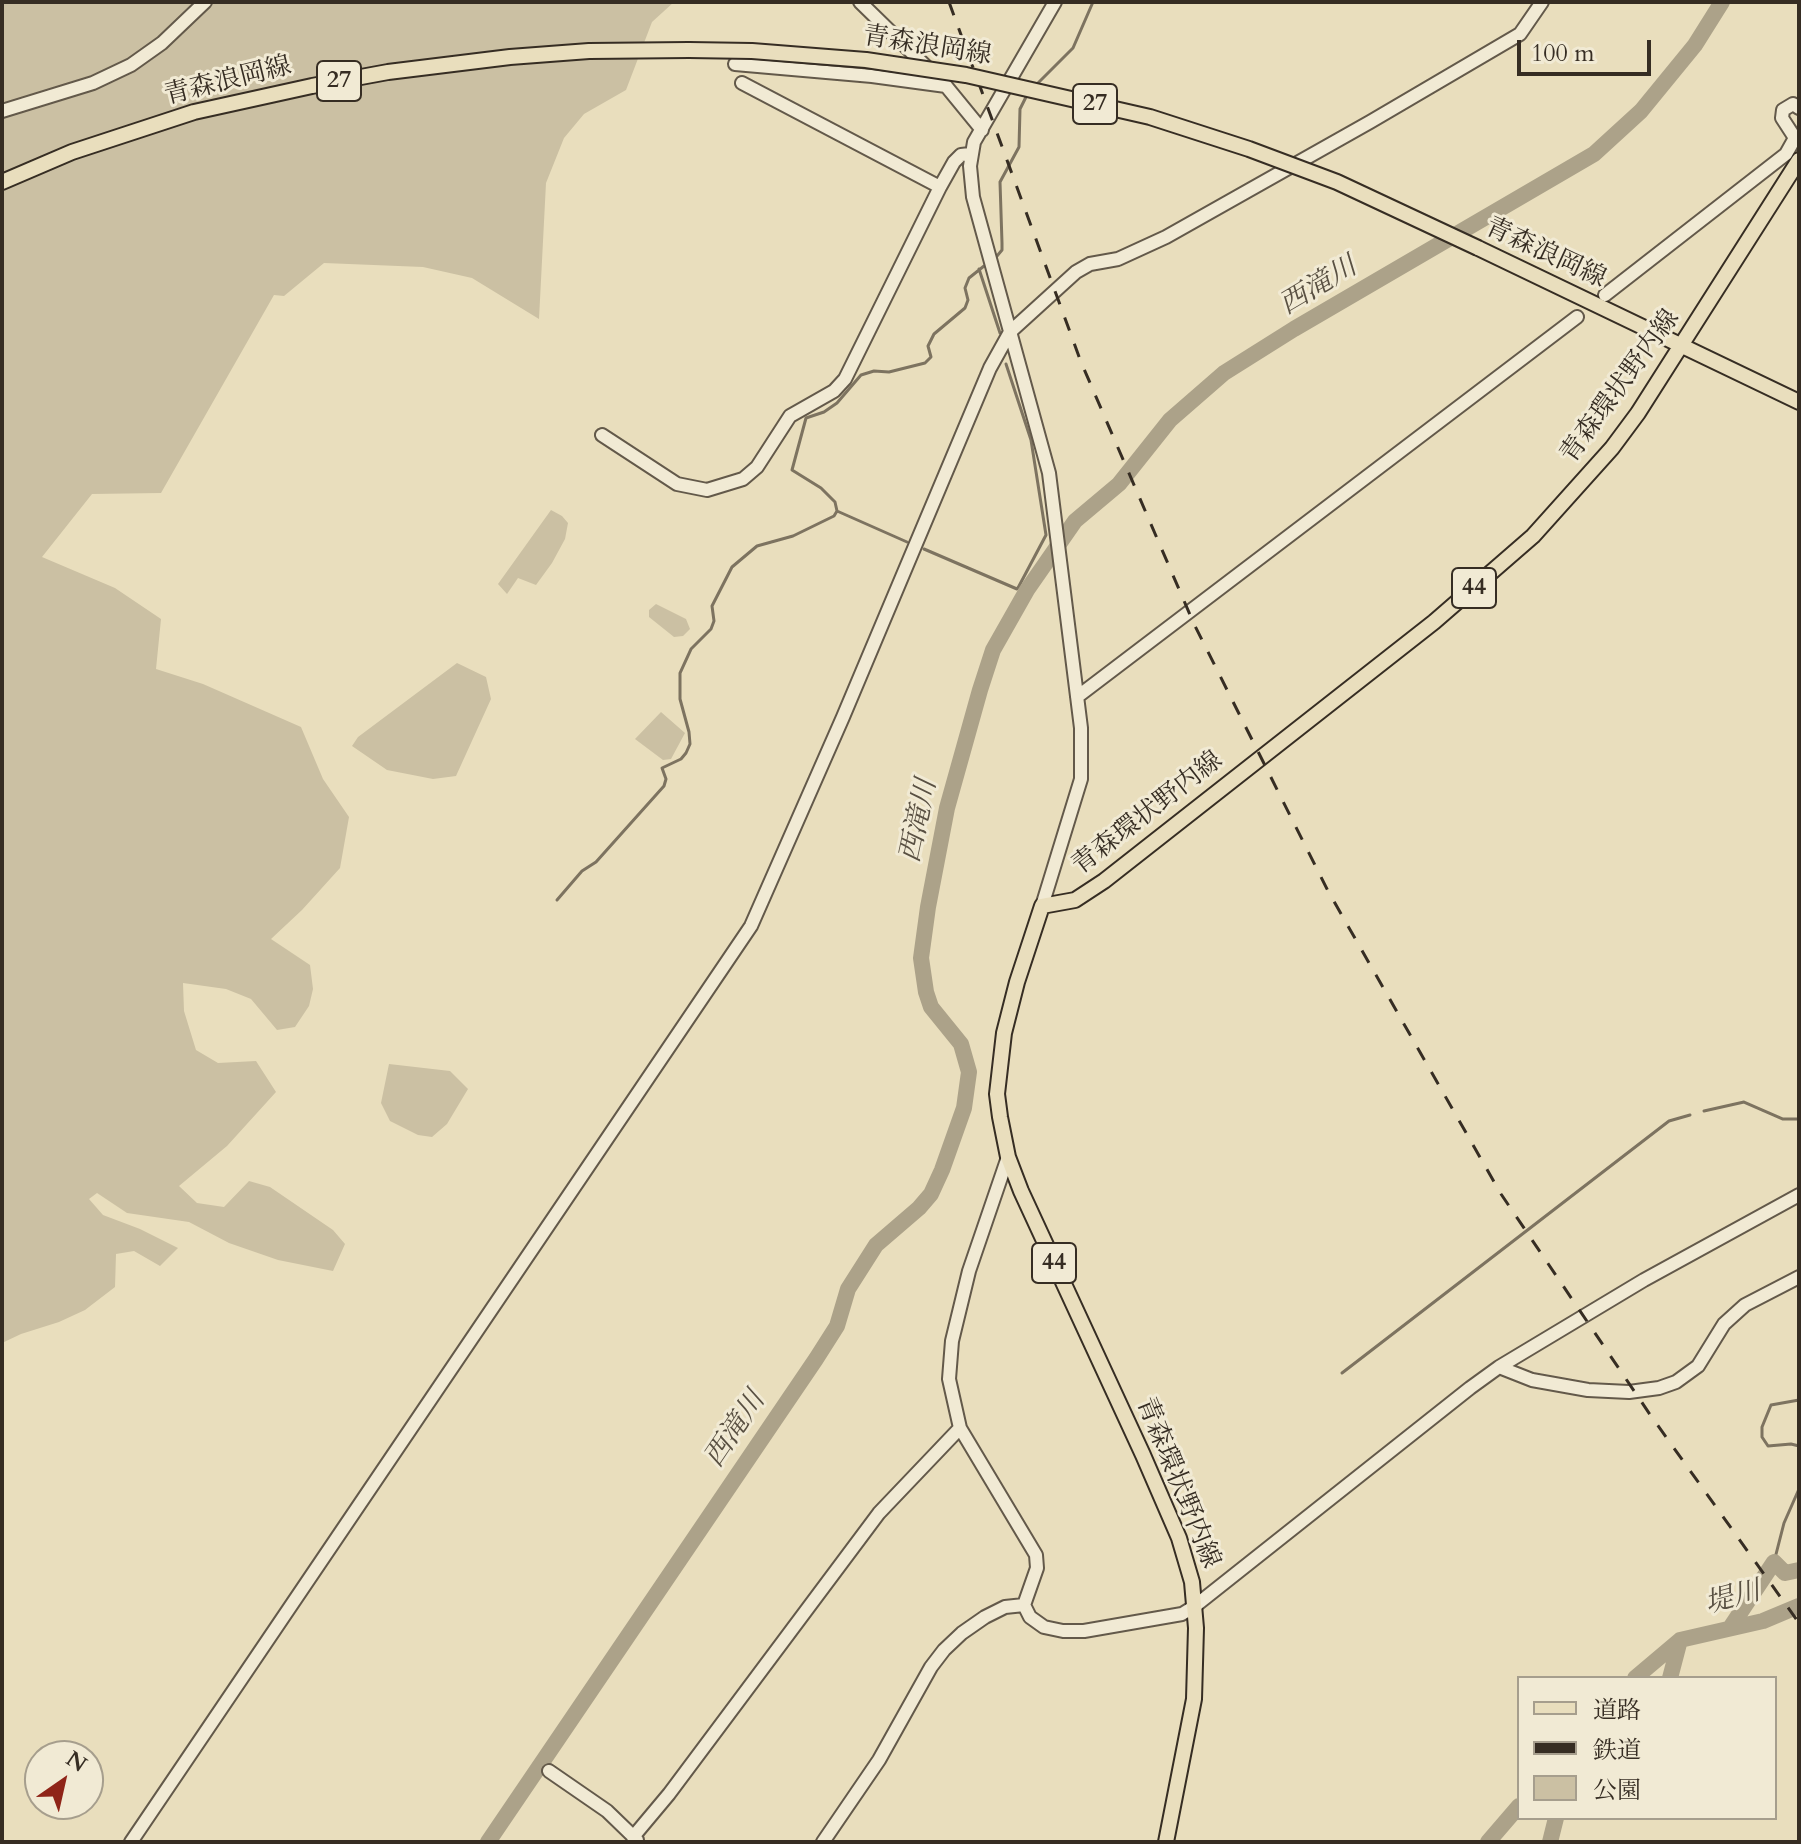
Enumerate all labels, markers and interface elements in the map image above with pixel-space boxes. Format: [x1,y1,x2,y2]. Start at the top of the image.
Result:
street label: 青森浪岡線 [860,21,994,73]
scale bar [1521,24,1655,74]
text: 100 m [1531,37,1595,70]
street label: 青森浪岡線 [161,51,295,113]
road number: 27 [317,61,361,101]
road number: 27 [1073,84,1117,124]
street label: 青森浪岡線 [1479,212,1611,296]
water label: 西滝川 [1274,251,1364,323]
street label: 青森環状野内線 [1555,304,1687,470]
road number: 44 [1452,568,1496,608]
street label: 青森環状野内線 [1067,746,1229,882]
water label: 西滝川 [895,776,945,866]
road number: 44 [1032,1243,1076,1283]
water label: 西滝川 [699,1386,773,1474]
street label: 青森環状野内線 [1128,1393,1226,1573]
water label: 堤川 [1702,1576,1764,1622]
legend [1517,1676,1777,1820]
text: 道路 [1593,1694,1641,1727]
text: 鉄道 [1593,1734,1641,1767]
north arrow [24,1740,104,1820]
text: N [60,1744,93,1780]
text: 公園 [1593,1774,1641,1807]

